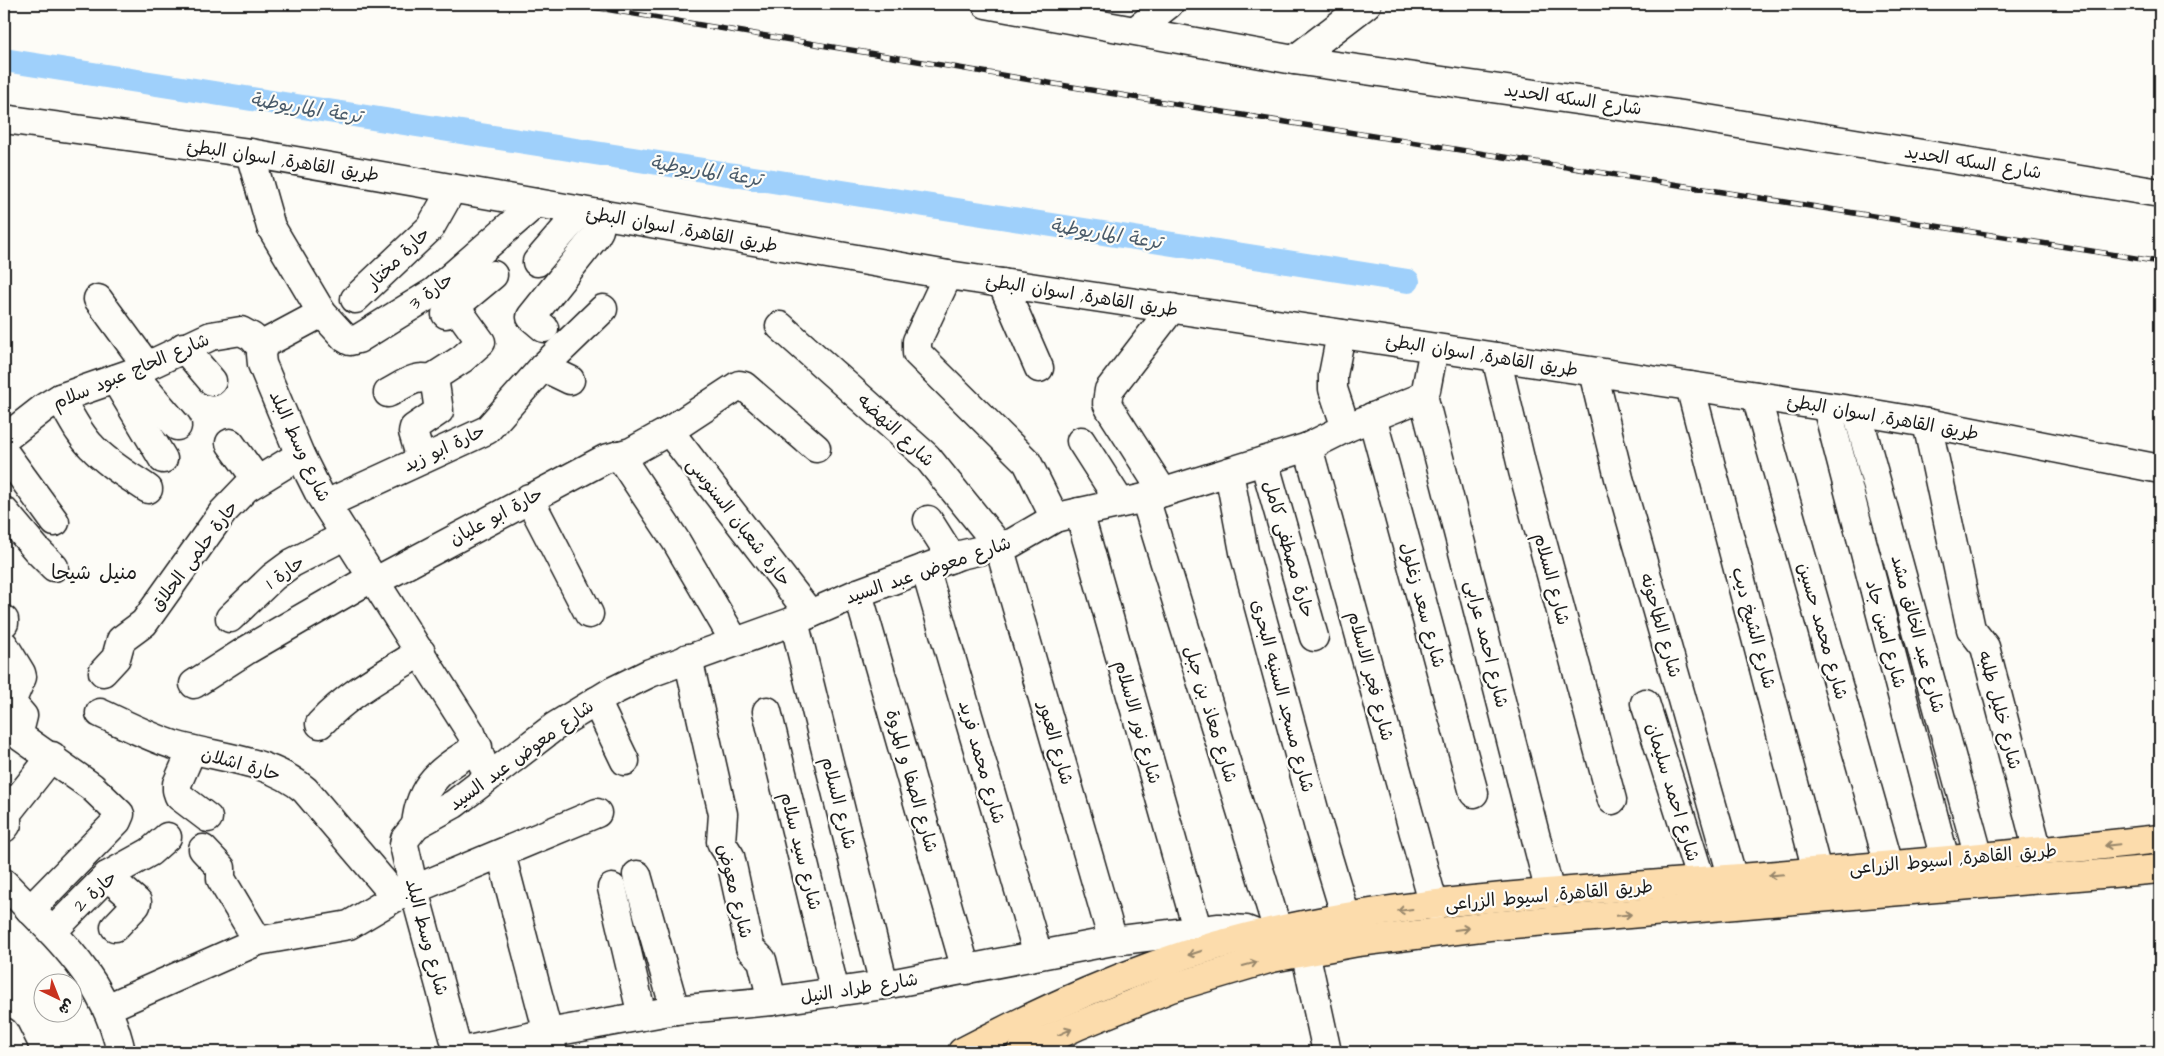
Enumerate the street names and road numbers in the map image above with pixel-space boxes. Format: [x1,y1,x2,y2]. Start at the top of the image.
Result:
street label: شارع السكه الحديد [1503,77,1643,122]
street label: طريق القاهرة, اسوان البطئ [185,133,381,188]
street label: شارع السكه الحديد [1903,139,2043,186]
street label: طريق القاهرة, اسوان البطئ [584,200,780,259]
street label: حارة مختار [359,222,436,297]
street label: حارة 3 [404,267,459,316]
street label: طريق القاهرة, اسوان البطئ [984,268,1180,323]
street label: شارع الحاج عبود سلام [49,327,214,417]
street label: طريق القاهرة, اسوان البطئ [1384,328,1580,383]
street label: شارع وسط البلد [263,386,336,506]
street label: شارع النهضه [852,388,940,473]
street label: طريق القاهرة, اسوان البطئ [1785,388,1981,447]
street label: حارة ابو زيد [399,419,489,478]
street label: حارة شعبان السنوسى [680,453,797,592]
street label: حارة مصطفى كامل [1257,477,1320,621]
street label: حارة ابو عليان [445,481,547,552]
street label: حارة حلمى الحلاق [144,496,244,617]
street label: شارع معوض عبد السيد [842,530,1014,611]
street label: شارع السلام [1526,530,1576,628]
street label: شارع سعد زغلول [1394,540,1451,671]
street label: حارة 1 [261,550,310,595]
street label: شارع عبد الخالق مشد [1884,552,1951,716]
street label: شارع محمد حسين [1791,560,1854,702]
street label: شارع الشيخ ديب [1725,564,1782,692]
street label: شارع الطاحونه [1634,570,1687,681]
street label: شارع امين جاد [1859,577,1912,691]
street label: شارع احمد عرابى [1459,578,1514,710]
street label: شارع مسجد السنيه البحرى [1245,597,1320,795]
street label: شارع فجر الاسلام [1340,609,1400,744]
street label: شارع معاذ بن جبل [1178,643,1243,786]
street label: شارع خليل طلبه [1972,648,2027,772]
street label: شارع نور الاسلام [1107,658,1167,787]
street label: شارع معوض عبد السيد [444,694,599,817]
street label: شارع العبور [1031,697,1079,788]
street label: شارع محمد فريد [952,698,1011,827]
street label: شارع الصفا و المروة [879,707,944,856]
street label: شارع احمد سليمان [1640,720,1705,865]
street label: حارة اشلان [198,741,283,788]
street label: شارع السلام [814,754,862,852]
street label: شارع سيد سلام [773,790,827,913]
street label: طريق القاهرة, اسيوط الزراعى [1848,838,2058,881]
street label: شارع معوض [711,841,758,941]
street label: حارة 2 [68,865,123,918]
street label: طريق القاهرة, اسيوط الزراعى [1444,874,1654,917]
street label: شارع وسط البلد [399,876,454,998]
street label: شارع طراد النيل [798,967,920,1010]

